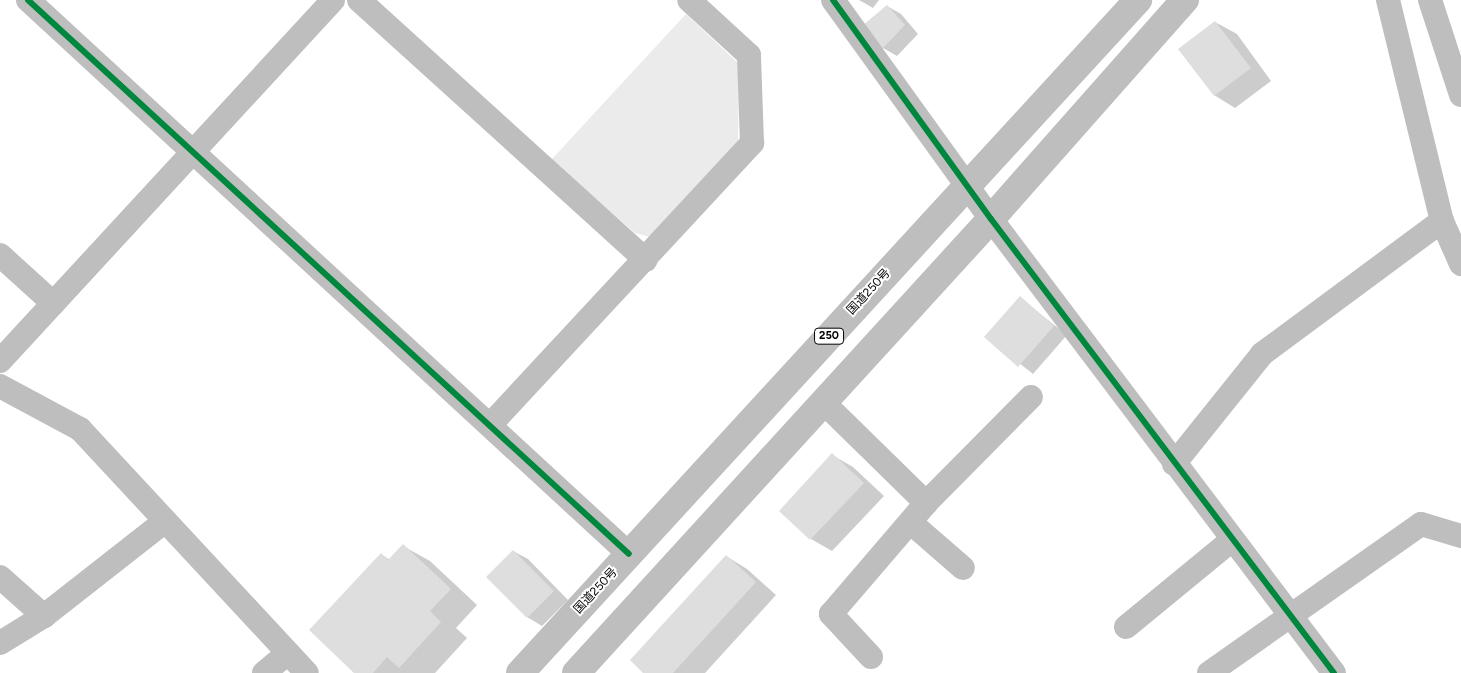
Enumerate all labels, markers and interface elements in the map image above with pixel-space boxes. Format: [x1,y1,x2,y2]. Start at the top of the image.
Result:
street label: 国道250号 [844,266,894,318]
road number: 250 [814,328,844,344]
street label: 国道250号 [571,565,621,617]

